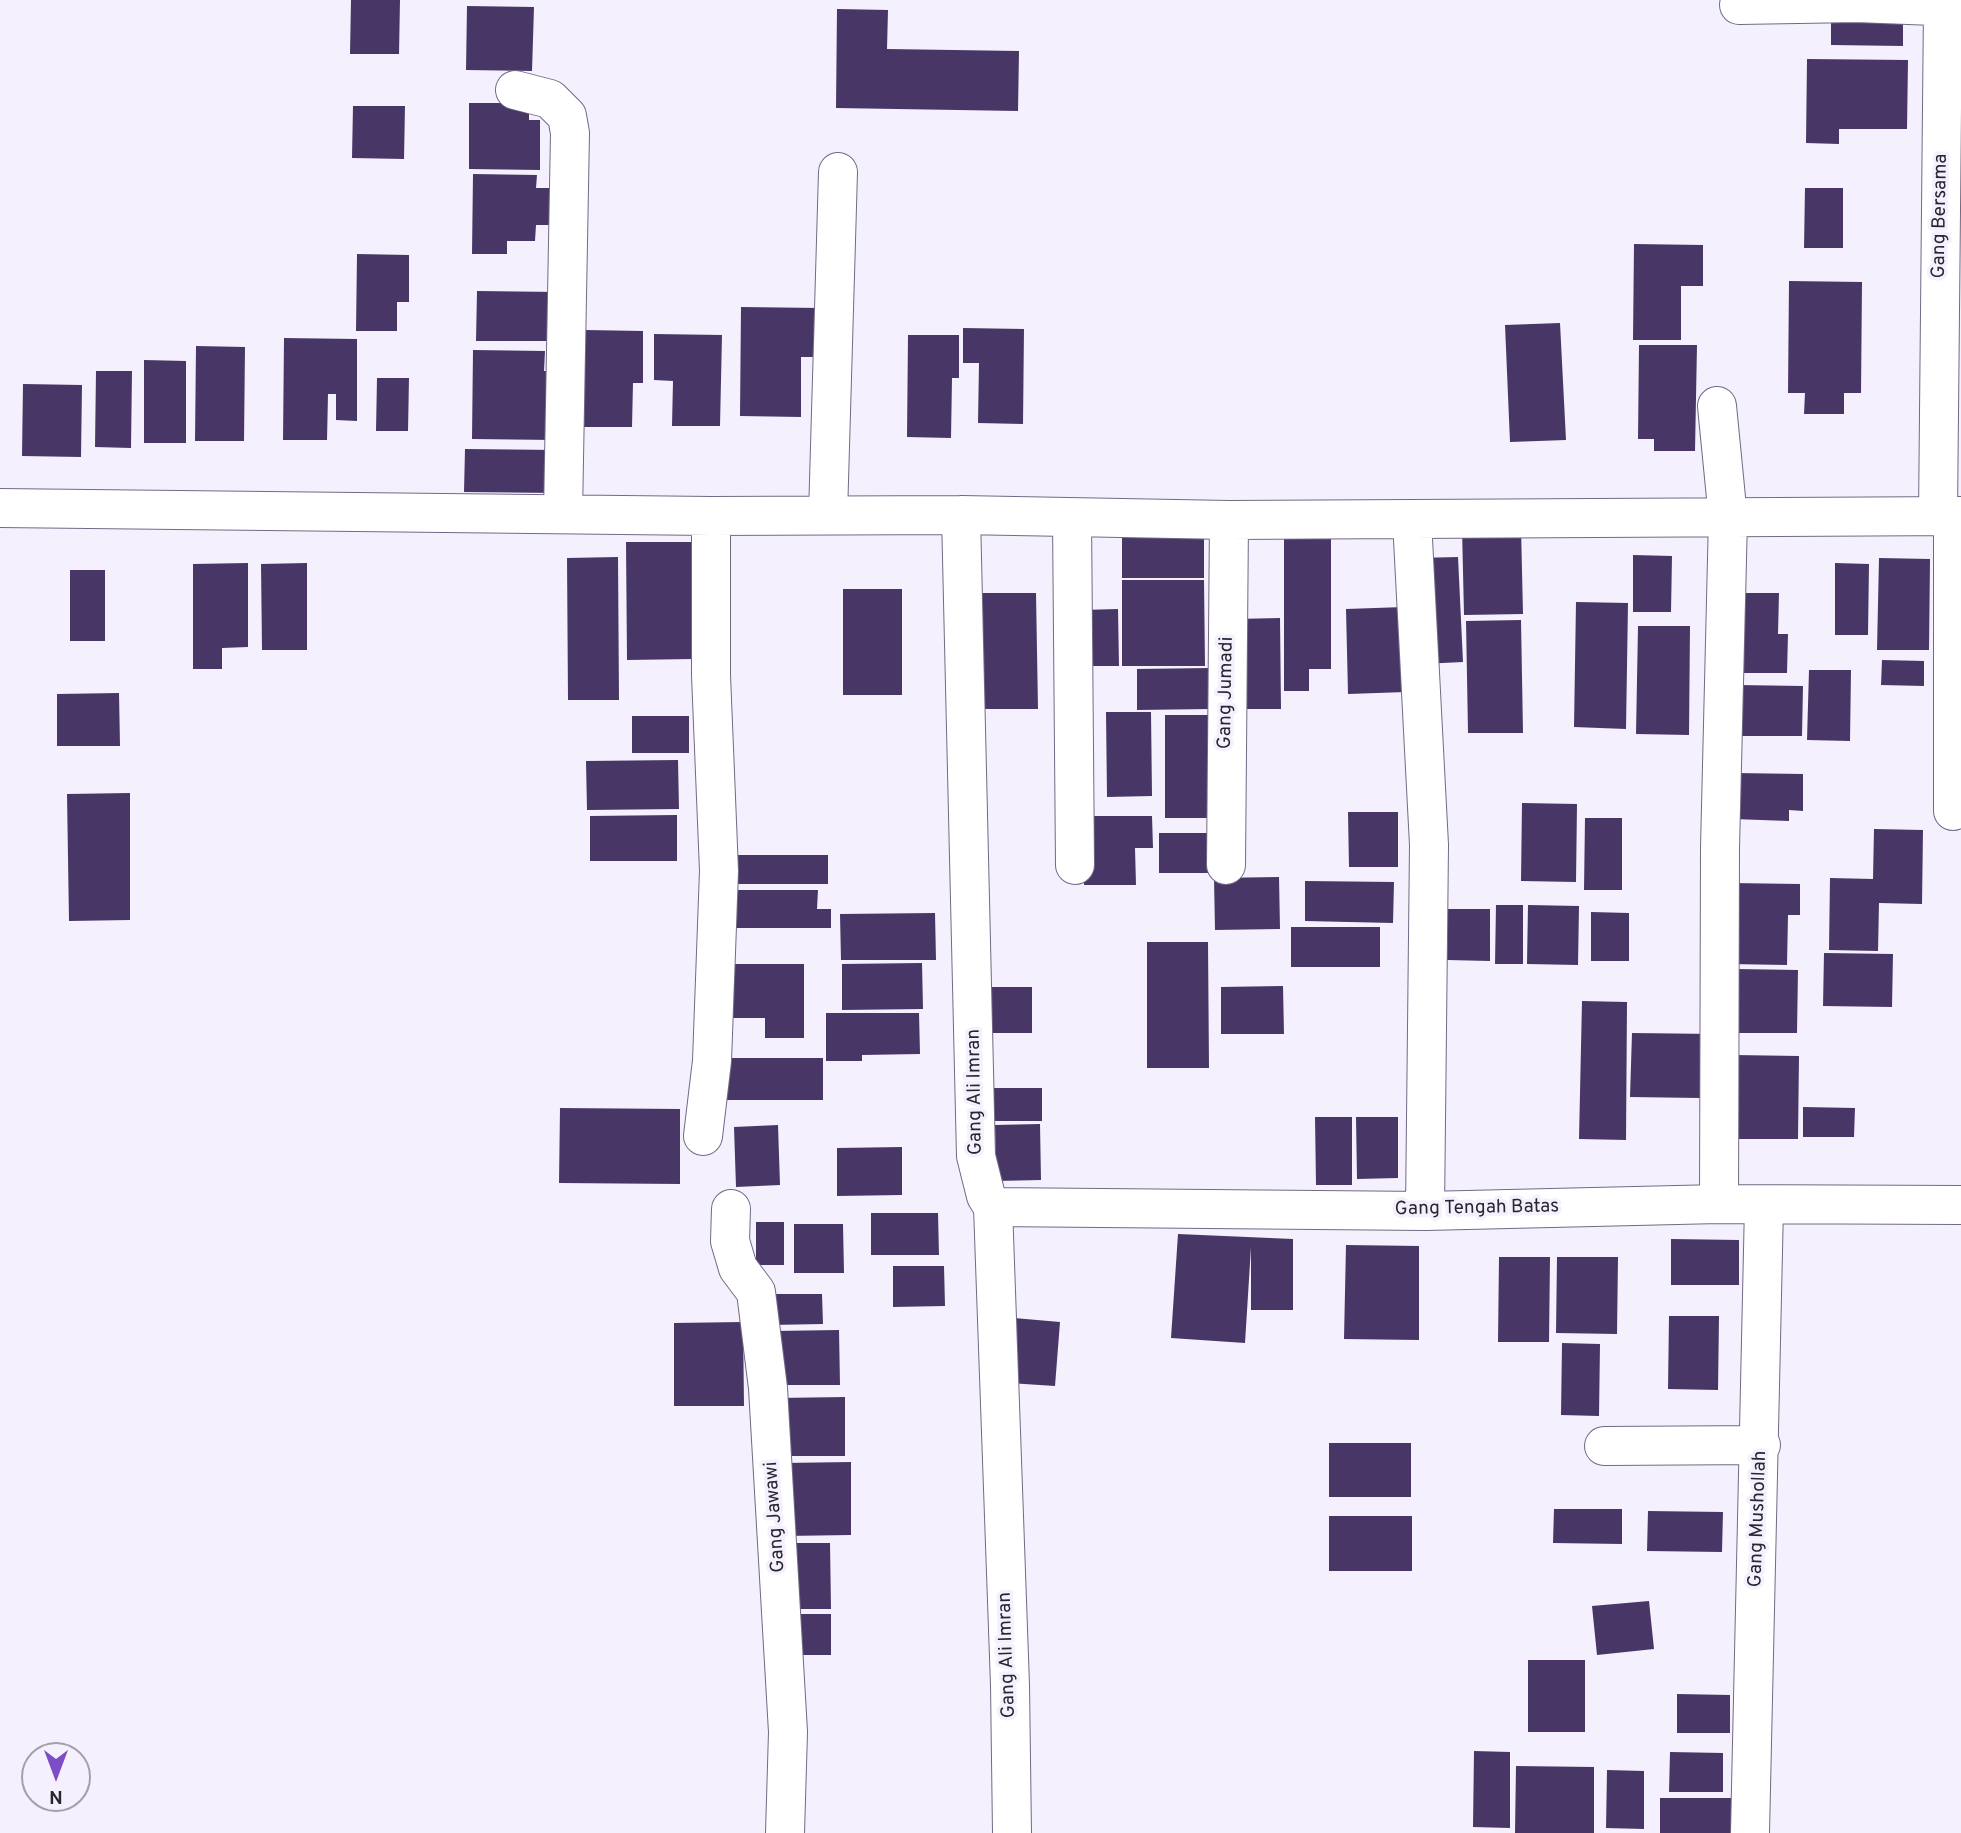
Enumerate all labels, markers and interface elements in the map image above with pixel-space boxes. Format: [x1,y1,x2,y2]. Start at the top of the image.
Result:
street label: Gang Bersama [1929,153,1953,279]
street label: Gang Jumadi [1215,636,1239,750]
street label: Gang Ali Imran [963,1029,989,1155]
street label: Gang Tengah Batas [1395,1196,1559,1222]
street label: Gang Mushollah [1745,1450,1773,1588]
street label: Gang Jawawi [761,1461,791,1573]
street label: Gang Ali Imran [994,1592,1022,1718]
north arrow [21,1742,91,1812]
text: N [49,1784,63,1808]

